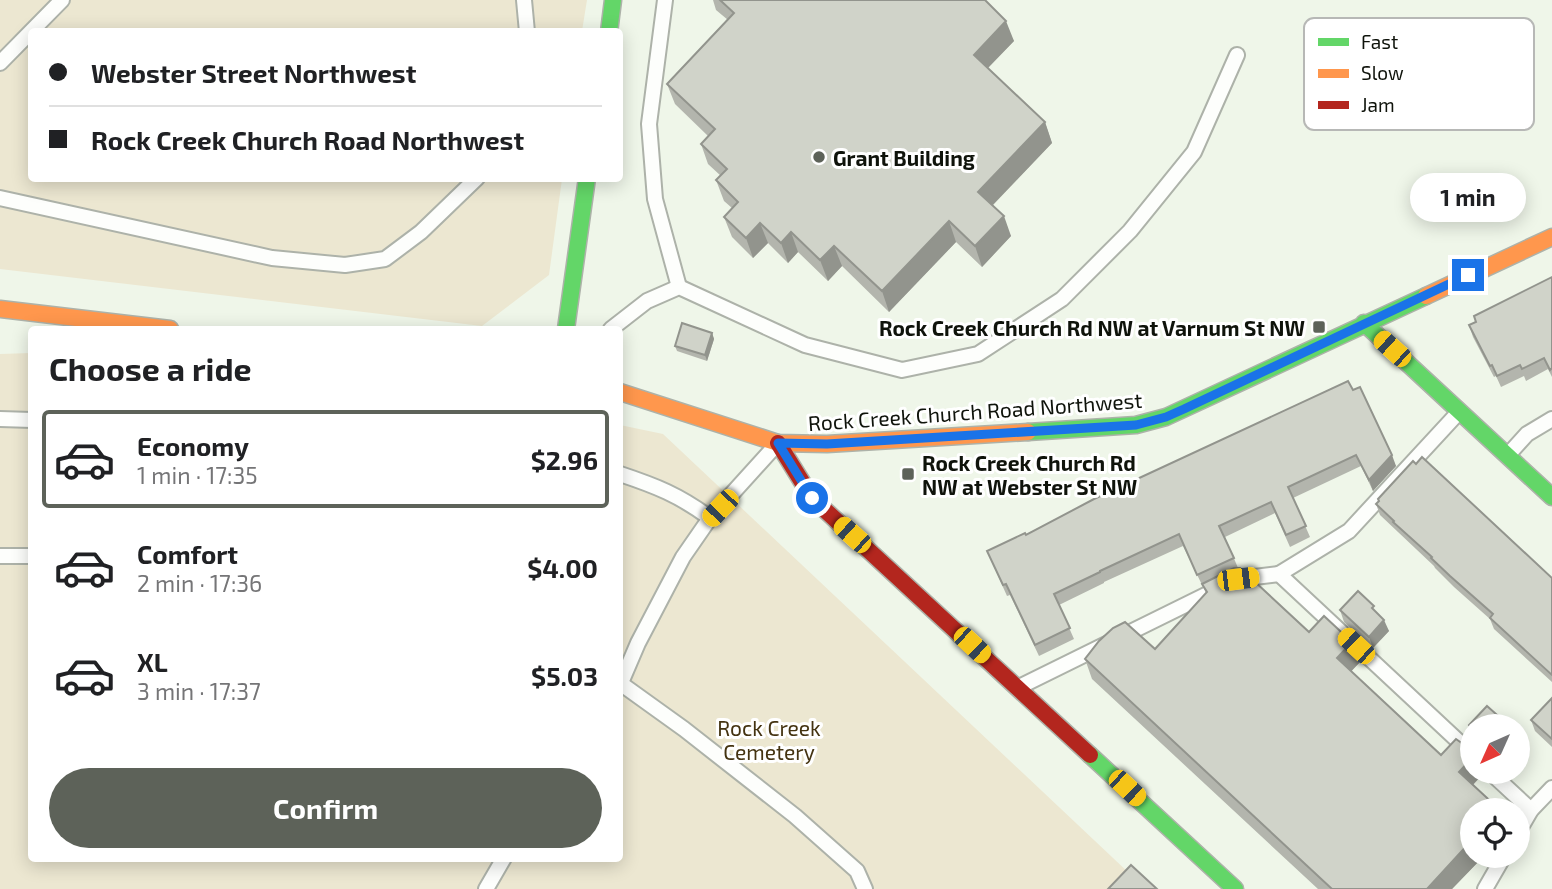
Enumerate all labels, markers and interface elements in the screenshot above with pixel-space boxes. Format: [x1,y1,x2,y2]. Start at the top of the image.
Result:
legend [1304,18,1534,130]
text: Fast [1361,30,1398,53]
text: Webster Street Northwest [91,57,416,88]
text: Slow [1361,61,1404,84]
text: Jam [1361,93,1395,116]
text: Rock Creek Church Road Northwest [91,124,524,155]
place label: Grant Building [833,145,975,170]
marker: Grant Building [811,149,827,165]
callout: 1 min [1410,174,1526,222]
text: 1 min [1440,183,1496,211]
route end [1452,259,1484,291]
place label: Rock Creek Church Rd NW at Varnum St NW [879,315,1305,340]
marker: Rock Creek Church Rd NW at Varnum St NW [1311,319,1327,335]
car [1370,327,1415,371]
text: Choose a ride [49,349,252,387]
street label: Rock Creek Church Road Northwest [807,387,1143,435]
icon: car [53,428,116,491]
text: Economy [137,430,249,461]
text: $2.96 [531,444,598,475]
place label: Rock Creek Church Rd NW at Webster St NW [922,450,1137,499]
text: 1 min · 17:35 [137,461,258,489]
marker: Rock Creek Church Rd NW at Webster St NW [900,466,916,482]
route start [796,482,828,514]
car [698,485,743,531]
car [830,513,875,557]
icon: car [53,536,116,599]
text: Comfort [137,538,238,569]
text: $4.00 [527,552,598,583]
car [1216,566,1261,592]
text: 2 min · 17:36 [137,569,262,597]
car [950,623,995,667]
car [1334,624,1379,668]
icon: car [53,644,116,707]
text: XL [137,646,168,677]
text: $5.03 [531,660,598,691]
text: 3 min · 17:37 [137,677,261,705]
north arrow [1460,714,1530,784]
map controls [1460,714,1530,868]
park label: Rock Creek Cemetery [717,715,821,764]
car [1105,766,1150,810]
button: Confirm [49,768,602,848]
button: locate [1460,798,1530,868]

